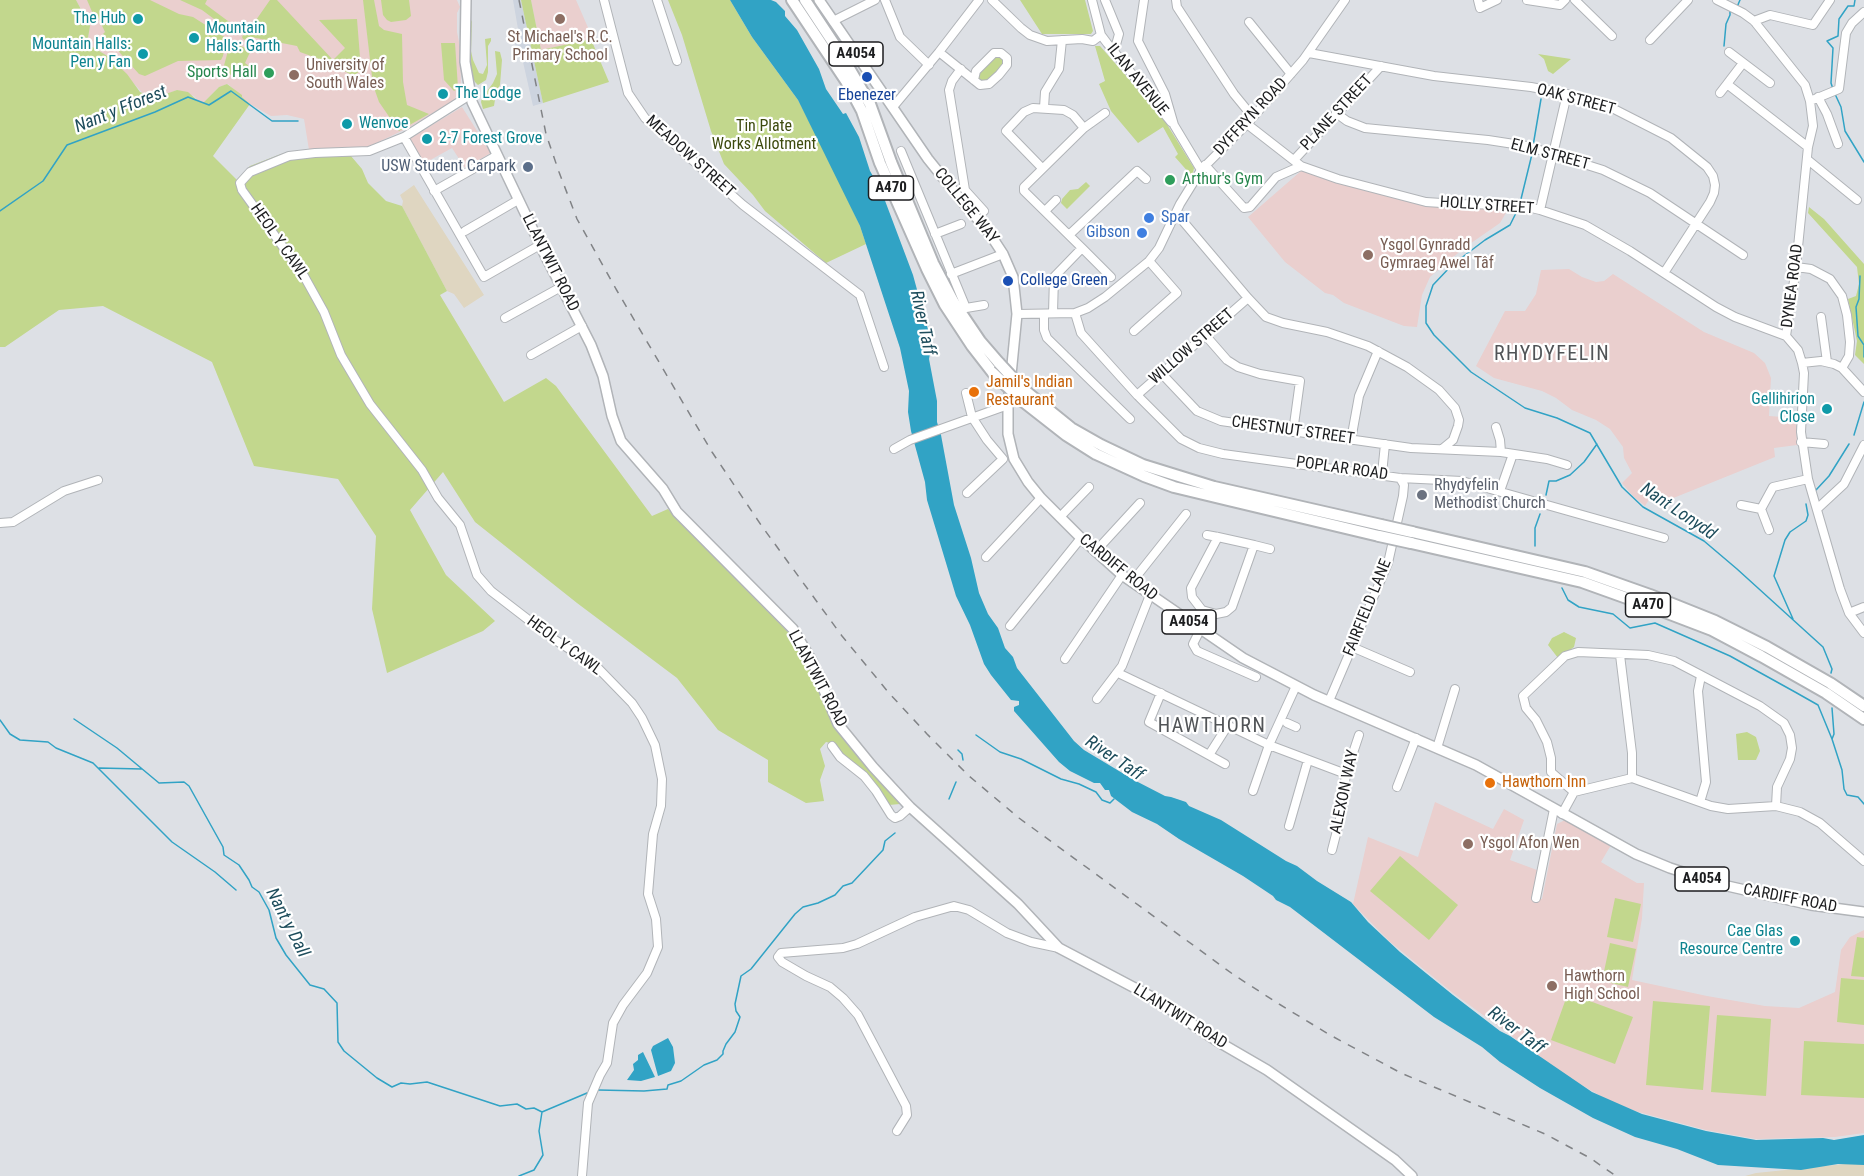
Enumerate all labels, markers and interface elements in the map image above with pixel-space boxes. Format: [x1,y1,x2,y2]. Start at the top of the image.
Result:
place label: The Hub [73,9,126,29]
marker: The Hub [131,12,145,26]
marker: St Michael's R.C. Primary School [553,12,567,26]
place label: Mountain Halls: Garth [206,19,280,57]
place label: St Michael's R.C. Primary School [507,28,613,66]
marker: Mountain Halls: Garth [187,31,201,45]
place label: Mountain Halls: Pen y Fan [32,35,131,73]
street label: ILAN AVENUE [1102,40,1172,120]
road number: A4054 [829,42,883,66]
marker: Mountain Halls: Pen y Fan [136,47,150,61]
place label: University of South Wales [306,56,385,94]
place label: Sports Hall [187,63,257,83]
marker: Sports Hall [262,66,276,80]
marker: University of South Wales [287,68,301,82]
marker: Ebenezer [860,70,874,84]
street label: PLANE STREET [1297,71,1377,155]
street label: DYFFRYN ROAD [1210,74,1292,160]
street label: OAK STREET [1535,80,1617,120]
water label: Nant y Fforest [72,82,170,138]
place label: The Lodge [455,84,521,104]
place label: Ebenezer [838,86,896,106]
marker: The Lodge [436,87,450,101]
street label: MEADOW STREET [641,112,739,202]
place label: Wenvoe [359,114,408,134]
marker: Wenvoe [340,117,354,131]
park label: Tin Plate Works Allotment [712,117,816,155]
place label: 2-7 Forest Grove [439,129,542,149]
marker: 2-7 Forest Grove [420,132,434,146]
street label: ELM STREET [1508,135,1592,175]
place label: USW Student Carpark [381,157,516,177]
marker: USW Student Carpark [521,160,535,174]
street label: COLLEGE WAY [930,164,1002,248]
place label: Arthur's Gym [1182,170,1263,190]
marker: Arthur's Gym [1163,173,1177,187]
road number: A470 [868,176,914,200]
street label: HOLLY STREET [1439,193,1535,219]
street label: HEOL Y CAWL [246,200,312,284]
place label: Spar [1161,208,1190,228]
street label: LLANTWIT ROAD [517,211,583,315]
marker: Spar [1142,211,1156,225]
place label: Gibson [1086,223,1130,243]
marker: Gibson [1135,226,1149,240]
place label: Ysgol Gynradd Gymraeg Awel Tâf [1380,236,1494,274]
street label: DYNEA ROAD [1778,243,1808,329]
marker: Ysgol Gynradd Gymraeg Awel Tâf [1361,248,1375,262]
place label: College Green [1020,271,1108,291]
marker: College Green [1001,274,1015,288]
water label: River Taff [905,289,939,357]
street label: WILLOW STREET [1146,305,1238,389]
district label: RHYDYFELIN [1494,343,1610,367]
place label: Jamil's Indian Restaurant [986,373,1073,411]
marker: Jamil's Indian Restaurant [967,385,981,399]
place label: Gellihirion Close [1751,390,1815,428]
marker: Gellihirion Close [1820,402,1834,416]
street label: CHESTNUT STREET [1230,413,1356,449]
street label: POPLAR ROAD [1295,453,1389,485]
place label: Rhydyfelin Methodist Church [1434,476,1546,514]
water label: Nant Lonydd [1636,479,1720,545]
marker: Rhydyfelin Methodist Church [1415,488,1429,502]
street label: CARDIFF ROAD [1075,531,1161,605]
street label: FAIRFIELD LANE [1340,557,1396,659]
road number: A470 [1626,593,1670,617]
road number: A4054 [1162,610,1216,634]
street label: HEOL Y CAWL [523,612,605,680]
street label: LLANTWIT ROAD [783,627,851,731]
district label: HAWTHORN [1158,715,1266,739]
water label: River Taff [1081,732,1147,786]
street label: ALEXON WAY [1327,748,1363,836]
place label: Hawthorn Inn [1502,773,1586,793]
marker: Hawthorn Inn [1483,776,1497,790]
place label: Ysgol Afon Wen [1480,834,1579,854]
marker: Ysgol Afon Wen [1461,837,1475,851]
road number: A4054 [1675,867,1729,891]
street label: CARDIFF ROAD [1741,880,1839,918]
water label: Nant y Dall [260,885,314,961]
place label: Cae Glas Resource Centre [1679,922,1783,960]
marker: Cae Glas Resource Centre [1788,934,1802,948]
place label: Hawthorn High School [1564,967,1640,1005]
marker: Hawthorn High School [1545,979,1559,993]
street label: LLANTWIT ROAD [1130,981,1230,1053]
water label: River Taff [1483,1003,1549,1059]

